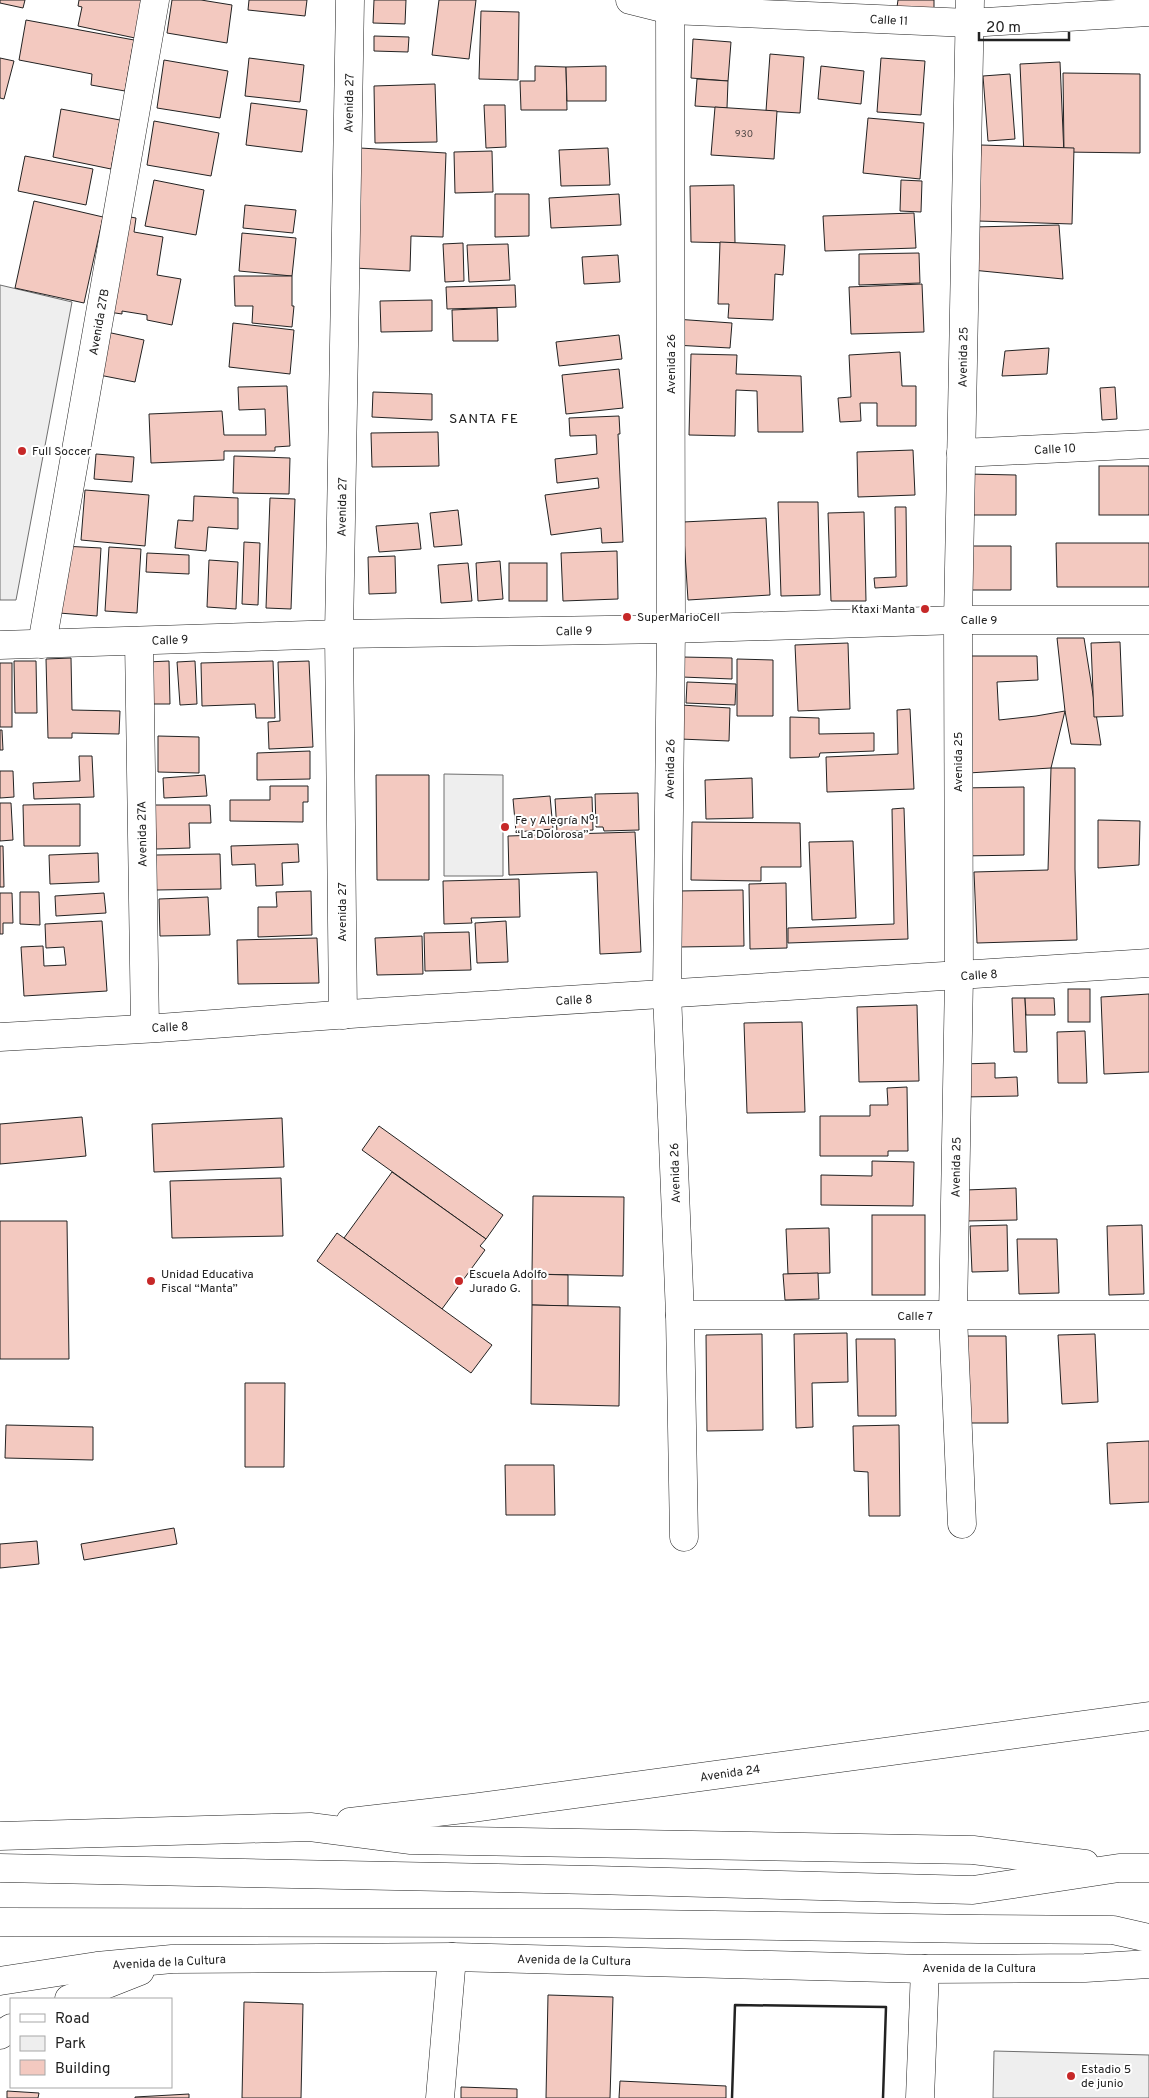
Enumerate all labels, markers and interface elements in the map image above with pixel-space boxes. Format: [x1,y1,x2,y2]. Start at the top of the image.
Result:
scale bar [979,10,1069,42]
street label: Calle 11 [869,12,909,30]
text: 20 m [986,19,1021,38]
street label: Avenida 27 [341,73,359,133]
house number: 930 [735,128,753,141]
street label: Avenida 27B [86,288,114,357]
street label: Avenida 25 [955,327,973,387]
street label: Avenida 26 [664,334,680,394]
district label: SANTA FE [449,411,519,428]
street label: Calle 10 [1034,441,1076,459]
place label: Full Soccer [32,444,92,460]
marker: Full Soccer [16,445,28,457]
street label: Avenida 27 [334,477,352,537]
place label: Ktaxi Manta [851,602,915,618]
marker: Ktaxi Manta [919,603,931,615]
place label: SuperMarioCell [637,610,720,626]
marker: SuperMarioCell [621,611,633,623]
street label: Calle 9 [961,613,997,629]
street label: Calle 9 [555,624,593,640]
street label: Calle 9 [151,632,189,650]
street label: Avenida 25 [951,732,967,792]
street label: Avenida 26 [662,739,680,799]
street label: Avenida 27A [134,801,152,867]
place label: Fe y Alegría Nº1 “La Dolorosa” [515,813,599,843]
marker: Fe y Alegría Nº1 “La Dolorosa” [499,821,511,833]
street label: Avenida 27 [335,882,351,942]
street label: Calle 8 [960,967,998,985]
street label: Calle 8 [555,992,593,1010]
street label: Calle 8 [151,1019,189,1037]
street label: Avenida 25 [948,1137,966,1197]
street label: Avenida 26 [667,1143,685,1203]
place label: Unidad Educativa Fiscal “Manta” [161,1267,254,1297]
place label: Escuela Adolfo Jurado G. [469,1267,548,1297]
marker: Unidad Educativa Fiscal “Manta” [145,1275,157,1287]
marker: Escuela Adolfo Jurado G. [453,1275,465,1287]
street label: Calle 7 [897,1309,933,1325]
street label: Avenida 24 [699,1762,761,1786]
street label: Avenida de la Cultura [112,1952,226,1974]
street label: Avenida de la Cultura [517,1952,631,1970]
street label: Avenida de la Cultura [922,1961,1036,1977]
legend [10,1998,172,2088]
text: Road [55,2010,90,2029]
text: Park [55,2035,86,2054]
text: Building [55,2060,110,2079]
place label: Estadio 5 de junio [1081,2062,1131,2092]
marker: Estadio 5 de junio [1065,2070,1077,2082]

